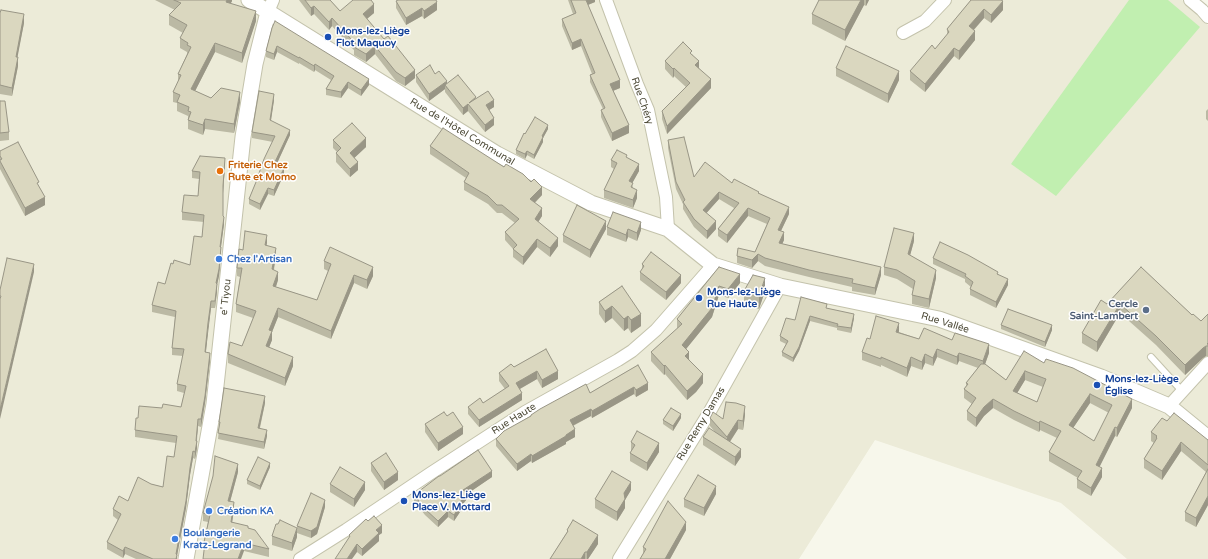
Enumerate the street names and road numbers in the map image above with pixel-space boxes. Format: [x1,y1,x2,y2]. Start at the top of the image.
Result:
street label: Rue Chéry [628,76,656,126]
street label: Rue de l'Hôtel Communal [407,96,517,168]
street label: e' Tiyou [218,278,234,316]
street label: Rue Vallée [919,310,971,336]
street label: Rue Remy Damas [674,385,728,463]
street label: Rue Haute [490,401,538,437]

